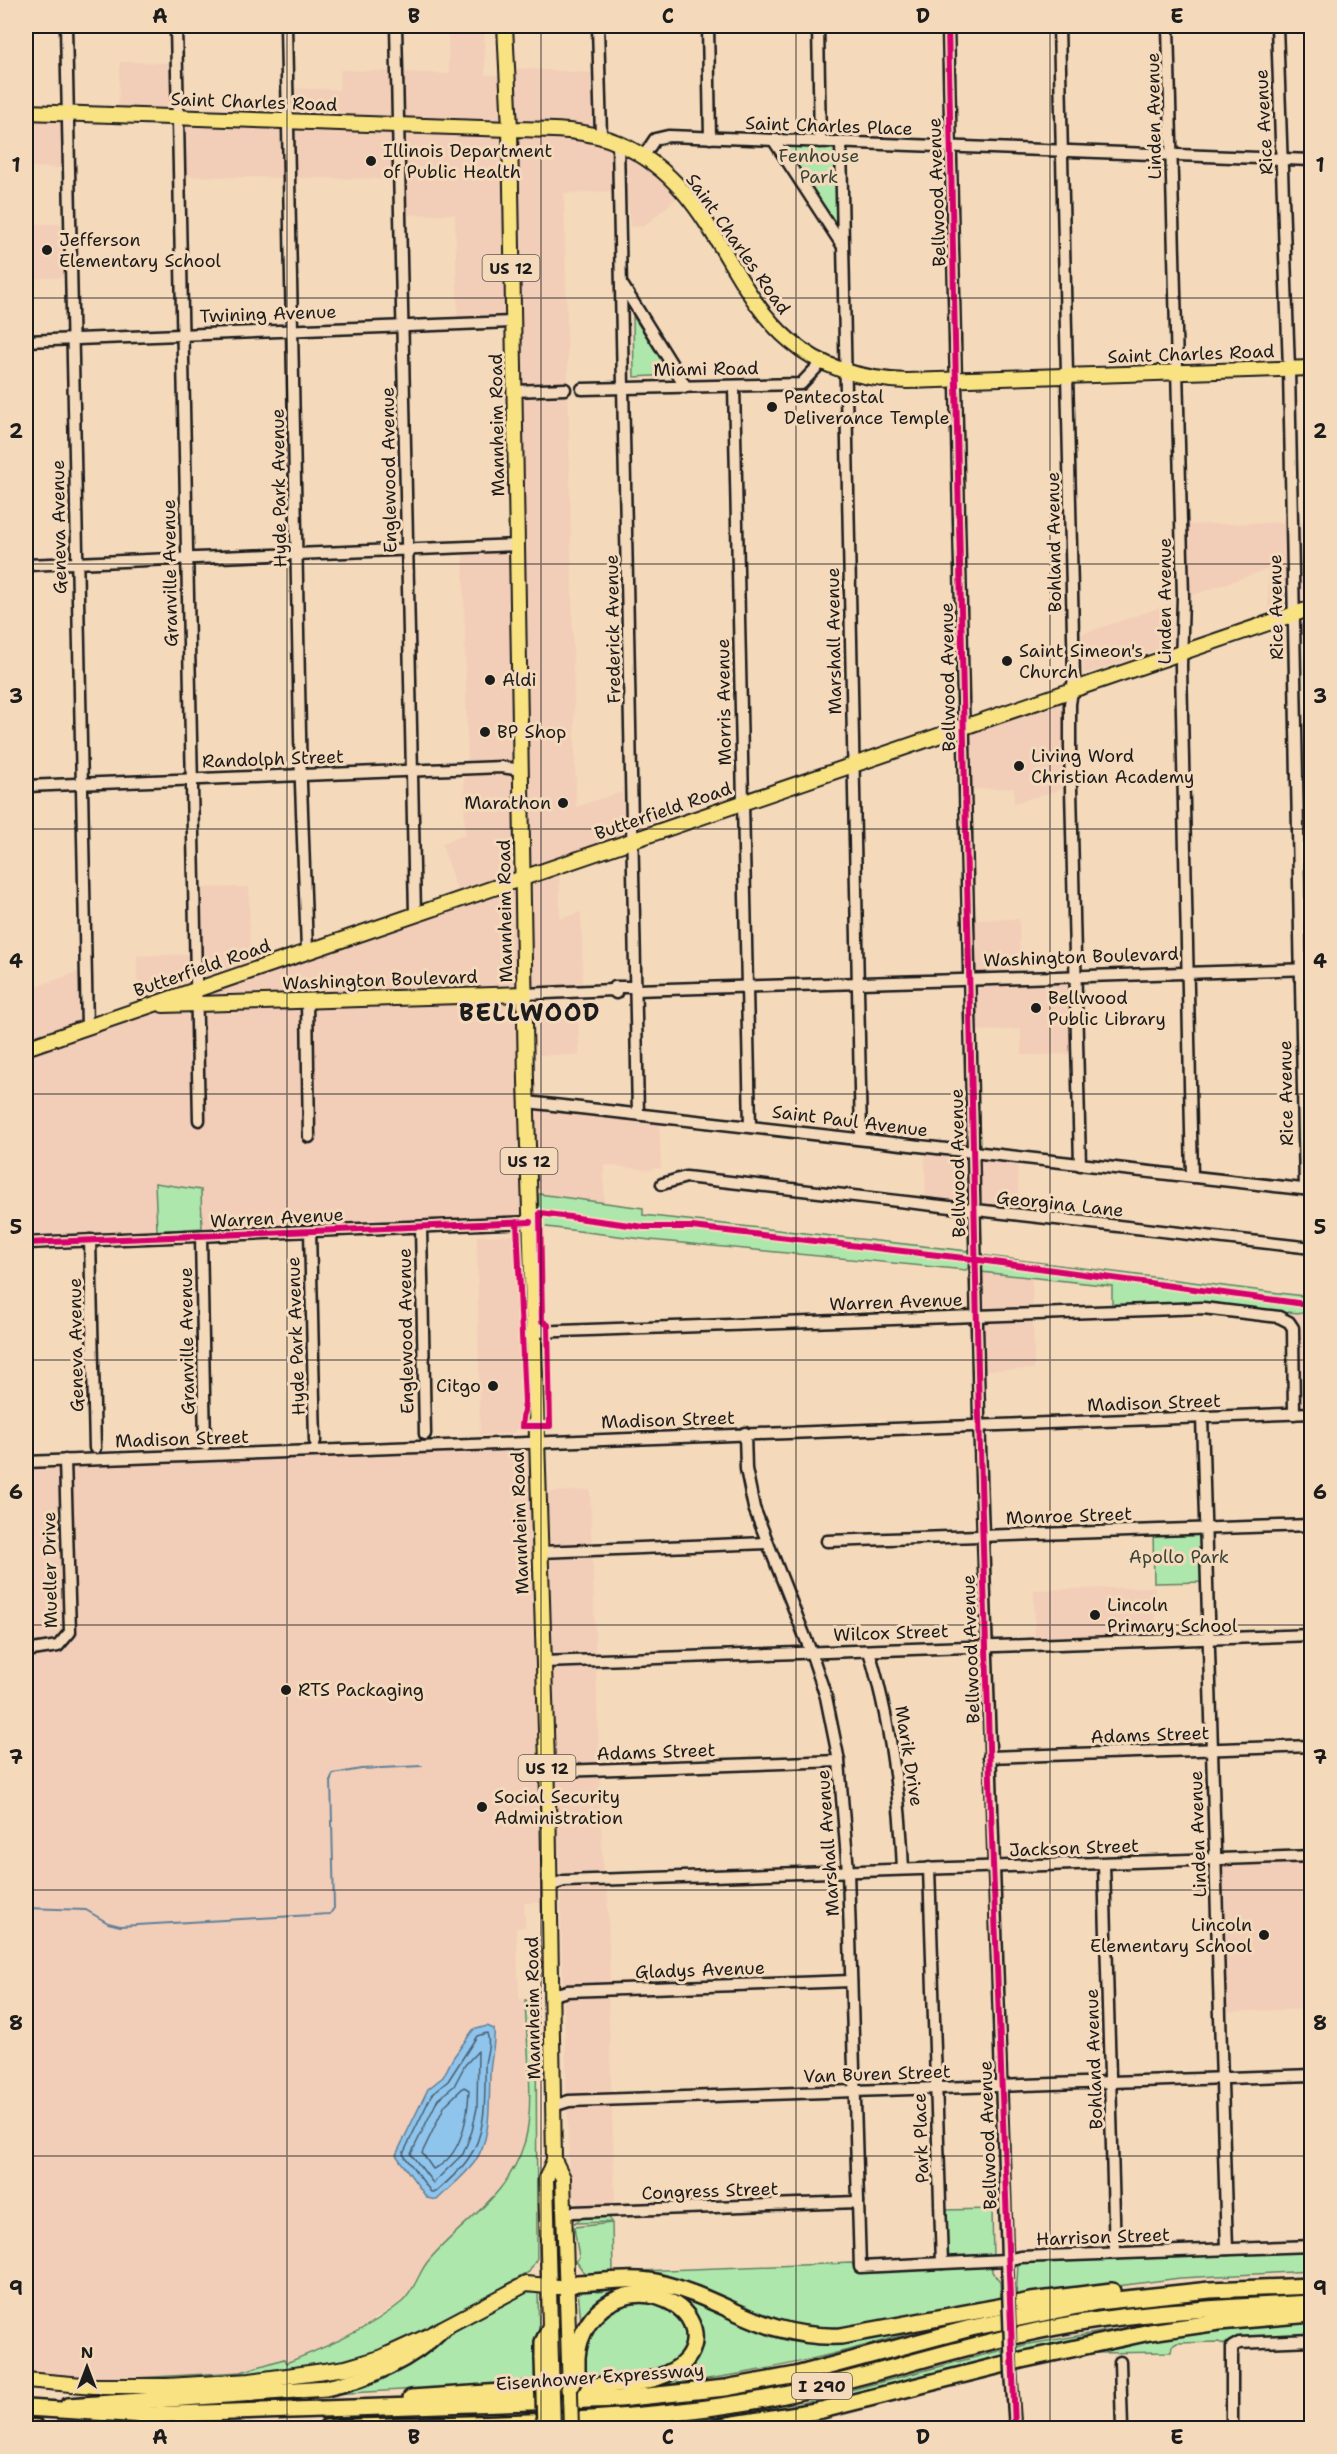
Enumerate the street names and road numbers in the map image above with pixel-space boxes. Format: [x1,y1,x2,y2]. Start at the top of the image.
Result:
street label: Linden Avenue [1141,52,1167,180]
street label: Rice Avenue [1249,69,1279,175]
street label: Saint Charles Road [170,87,338,117]
street label: Saint Charles Place [745,111,913,141]
street label: Bellwood Avenue [922,117,952,267]
street label: Saint Charles Road [680,169,796,319]
road number: US 12 [482,255,540,281]
street label: Twining Avenue [199,300,337,328]
street label: Saint Charles Road [1107,339,1275,369]
street label: Mannheim Road [484,353,510,497]
street label: Miami Road [653,356,759,382]
street label: Englewood Avenue [376,387,402,553]
street label: Hyde Park Avenue [266,408,292,568]
street label: Geneva Avenue [46,460,72,594]
street label: Bohland Avenue [1041,471,1067,613]
street label: Granville Avenue [157,499,183,647]
street label: Linden Avenue [1153,537,1177,665]
street label: Frederick Avenue [600,554,626,704]
street label: Rice Avenue [1263,554,1289,660]
street label: Marshall Avenue [821,567,847,715]
street label: Bellwood Avenue [935,602,961,752]
street label: Morris Avenue [711,638,737,766]
street label: Randolph Street [202,745,345,773]
street label: Butterfield Road [591,776,735,846]
street label: Mannheim Road [492,839,518,983]
street label: Butterfield Road [130,933,274,1003]
street label: Washington Boulevard [983,942,1179,972]
street label: Washington Boulevard [282,965,478,995]
street label: Rice Avenue [1273,1040,1299,1146]
street label: Bellwood Avenue [945,1088,971,1238]
street label: Saint Paul Avenue [771,1100,929,1142]
road number: US 12 [500,1148,558,1174]
street label: Georgina Lane [995,1185,1125,1223]
street label: Warren Avenue [210,1203,344,1233]
street label: Englewood Avenue [393,1248,419,1414]
street label: Hyde Park Avenue [281,1256,311,1416]
street label: Granville Avenue [174,1267,200,1415]
street label: Geneva Avenue [63,1278,89,1412]
street label: Warren Avenue [829,1288,963,1316]
street label: Madison Street [1087,1389,1221,1417]
street label: Madison Street [601,1406,735,1434]
street label: Madison Street [115,1425,249,1453]
street label: Mannheim Road [506,1451,534,1595]
street label: Monroe Street [1005,1502,1133,1530]
street label: Mueller Drive [37,1511,63,1629]
street label: Bellwood Avenue [956,1574,986,1724]
street label: Wilcox Street [833,1619,949,1647]
street label: Marik Drive [889,1704,929,1808]
street label: Adams Street [1090,1721,1210,1749]
street label: Adams Street [596,1738,716,1766]
road number: US 12 [518,1755,576,1781]
street label: Marshall Avenue [811,1769,845,1917]
street label: Linden Avenue [1184,1770,1212,1898]
street label: Jackson Street [1009,1834,1140,1862]
street label: Mannheim Road [520,1936,546,2080]
street label: Gladys Avenue [635,1956,765,1984]
street label: Bohland Avenue [1080,1988,1108,2130]
street label: Van Buren Street [803,2059,951,2089]
street label: Bellwood Avenue [973,2060,1003,2210]
street label: Park Place [907,2092,935,2184]
street label: Congress Street [641,2177,779,2205]
street label: Harrison Street [1036,2223,1171,2251]
street label: Eisenhower Expressway [495,2358,705,2396]
road number: I 290 [792,2373,852,2399]

